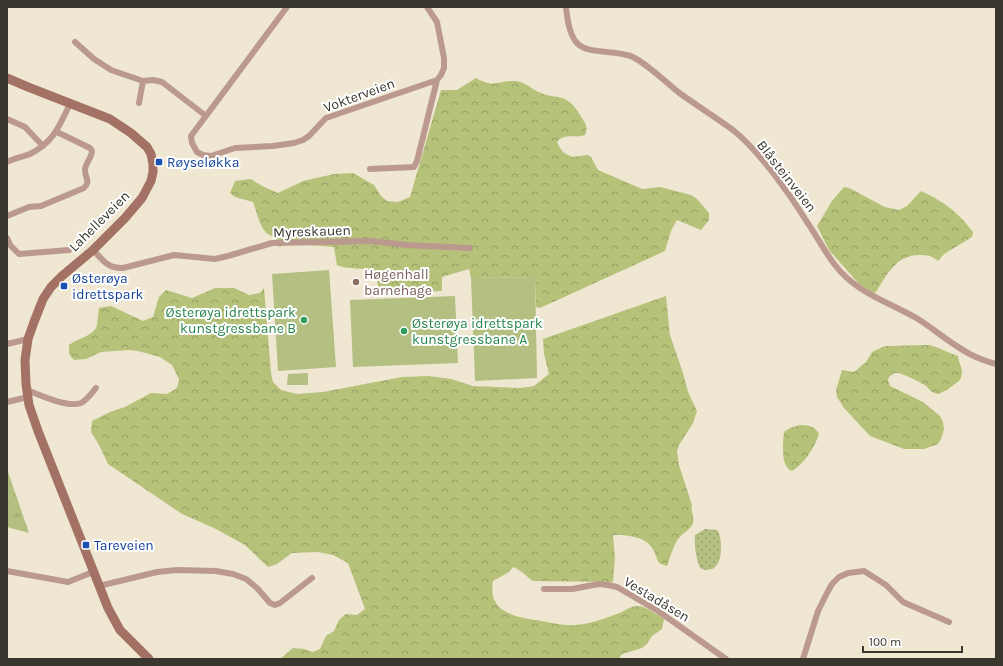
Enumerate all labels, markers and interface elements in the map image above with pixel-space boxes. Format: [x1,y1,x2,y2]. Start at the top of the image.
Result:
street label: Vokterveien [321,75,397,116]
street label: Blåsteinveien [753,137,820,216]
place label: Røyseløkka [167,154,239,171]
marker: Røyseløkka [154,157,164,167]
street label: Lahelleveien [65,187,133,255]
street label: Myreskauen [273,222,351,241]
place label: Høgenhall barnehage [364,266,432,299]
place label: Østerøya idrettspark [72,270,144,303]
marker: Høgenhall barnehage [351,277,361,287]
marker: Østerøya idrettspark [59,281,69,291]
place label: Østerøya idrettspark kunstgressbane B [165,304,296,337]
marker: Østerøya idrettspark kunstgressbane B [299,315,309,325]
place label: Østerøya idrettspark kunstgressbane A [412,315,543,348]
marker: Østerøya idrettspark kunstgressbane A [399,326,409,336]
place label: Tareveien [94,537,154,554]
marker: Tareveien [81,540,91,550]
street label: Vestadåsen [621,573,693,626]
scale bar [863,628,962,654]
text: 100 m [869,635,901,649]

